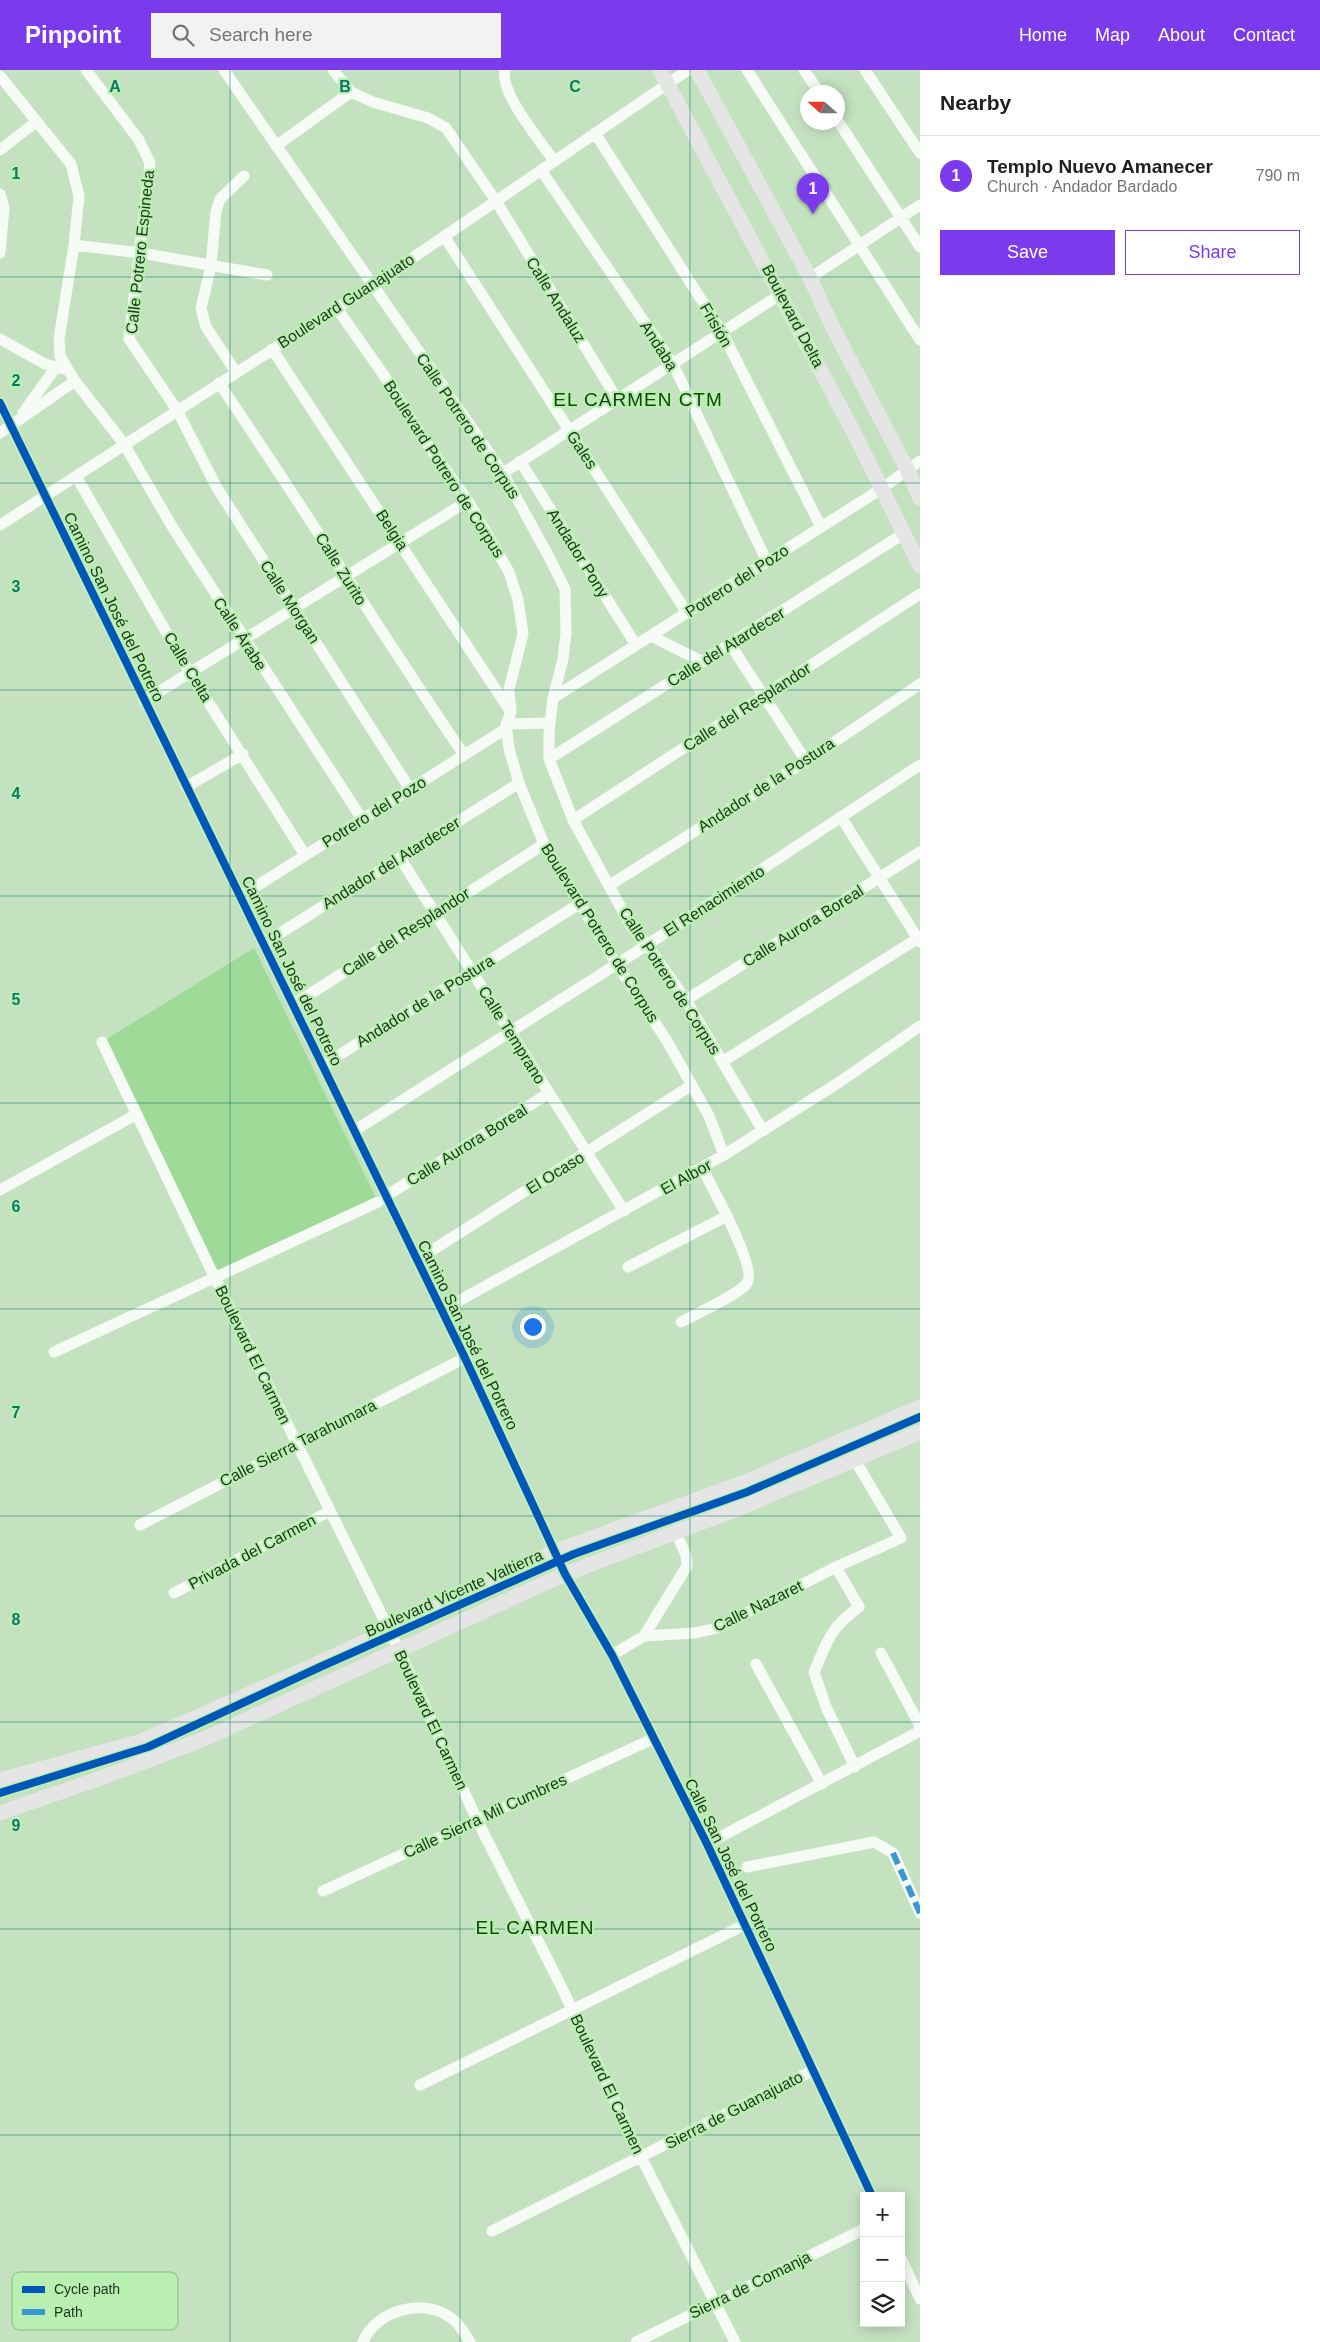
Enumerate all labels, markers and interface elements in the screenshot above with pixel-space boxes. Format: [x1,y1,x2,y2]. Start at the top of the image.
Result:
search box [151,13,501,58]
text: Pinpoint [25,21,121,48]
icon: search [169,21,197,49]
text: Search here [209,24,313,45]
text: Home [1019,25,1067,45]
text: Map [1095,25,1130,45]
text: About [1158,25,1205,45]
text: Contact [1233,25,1295,45]
text: A [109,78,121,95]
text: B [339,78,351,95]
text: C [569,78,581,95]
north arrow [800,85,845,130]
text: Nearby [940,91,1011,114]
text: Templo Nuevo Amanecer [987,156,1213,177]
text: 1 [12,165,21,182]
text: 1 [952,167,960,184]
text: 790 m [1256,167,1300,184]
street label: Calle Potrero Espineda [123,169,157,335]
pin: 1 [797,173,829,214]
text: Church · Andador Bardado [987,178,1177,195]
button: Save [940,230,1115,275]
button: Share [1125,230,1300,275]
street label: Boulevard Guanajuato [275,250,417,351]
street label: Calle Andaluz [523,254,589,346]
street label: Boulevard Delta [759,262,827,370]
street label: Frisión [697,300,735,350]
street label: Andaba [637,318,681,374]
street label: Calle Potrero de Corpus [413,350,523,502]
text: 2 [12,372,21,389]
street label: Boulevard Potrero de Corpus [380,377,508,561]
district label: EL CARMEN CTM [553,389,723,410]
street label: Gales [563,428,601,472]
street label: Andador Pony [544,505,612,601]
street label: Belgia [373,507,411,553]
street label: Camino San José del Potrero [61,509,167,705]
street label: Calle Zurito [312,530,370,608]
street label: Potrero del Pozo [682,541,792,621]
street label: Calle Morgan [257,557,323,647]
text: 3 [12,578,21,595]
street label: Calle Árabe [210,594,271,674]
street label: Calle del Atardecer [664,604,788,690]
street label: Calle Celta [161,629,215,705]
street label: Calle del Resplandor [680,659,814,755]
street label: Andador de la Postura [695,734,837,835]
street label: Potrero del Pozo [319,773,429,851]
text: 4 [12,785,21,802]
street label: Andador del Atardecer [319,813,464,912]
street label: Boulevard Potrero de Corpus [538,841,662,1025]
street label: El Renacimiento [661,862,768,940]
street label: Camino San José del Potrero [239,873,345,1069]
street label: Calle Aurora Boreal [740,882,866,970]
street label: Calle del Resplandor [339,884,473,980]
street label: Calle Potrero de Corpus [616,904,724,1058]
street label: Andador de la Postura [353,952,497,1050]
street label: Calle Temprano [475,983,549,1087]
text: 5 [12,991,21,1008]
street label: Calle Aurora Boreal [404,1101,530,1189]
street label: El Ocaso [523,1149,587,1197]
street label: El Albor [658,1156,715,1198]
text: 6 [12,1198,21,1215]
street label: Camino San José del Potrero [415,1237,521,1433]
street label: Boulevard El Carmen [212,1283,294,1427]
your location [520,1314,546,1340]
street label: Calle Sierra Tarahumara [217,1396,379,1490]
text: 7 [12,1404,21,1421]
street label: Privada del Carmen [186,1511,318,1593]
street label: Boulevard Vicente Valtierra [363,1546,545,1640]
street label: Calle Nazaret [711,1577,806,1635]
text: 8 [12,1611,21,1628]
street label: Boulevard El Carmen [391,1647,471,1793]
street label: Calle Sierra Mil Cumbres [401,1771,569,1861]
street label: Calle San José del Potrero [682,1776,780,1954]
text: 9 [12,1817,21,1834]
district label: EL CARMEN [475,1917,595,1938]
street label: Boulevard El Carmen [567,2011,647,2157]
street label: Sierra de Guanajuato [662,2068,806,2152]
map controls [860,2192,905,2327]
button: + [860,2192,905,2237]
button: − [860,2237,905,2282]
street label: Sierra de Comanja [686,2248,814,2322]
legend [12,2272,178,2330]
text: Cycle path [54,2281,120,2297]
button: layers [860,2282,905,2327]
text: Path [54,2304,83,2320]

